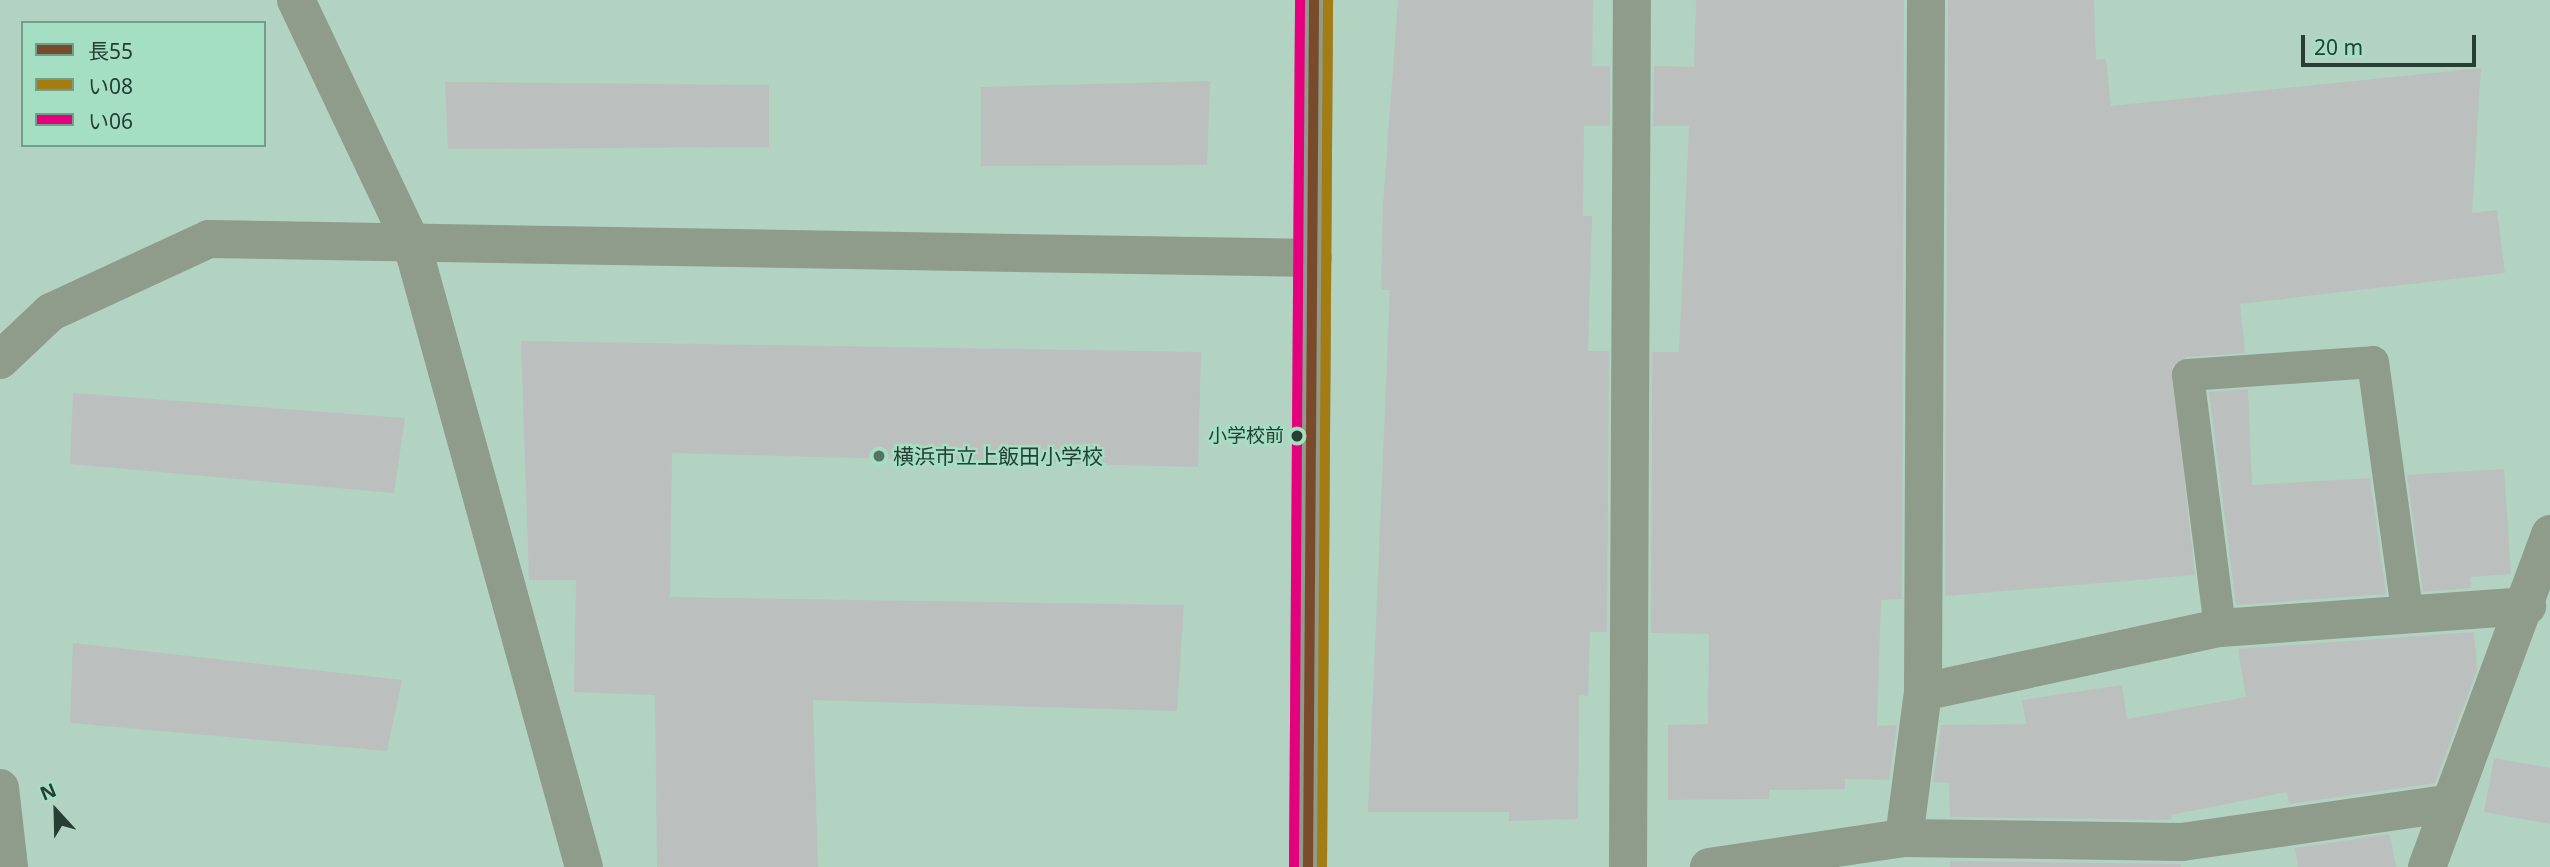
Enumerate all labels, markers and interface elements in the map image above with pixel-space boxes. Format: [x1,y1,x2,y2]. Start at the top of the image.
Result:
legend [21,21,266,147]
scale bar [2305,21,2480,65]
text: 20 m [2314,33,2363,61]
text: 長55 [88,37,133,65]
text: い08 [88,72,133,100]
text: い06 [88,107,133,135]
place label: 小学校前 [1208,425,1284,447]
marker: 小学校前 [1290,429,1304,443]
place label: 横浜市立上飯田小学校 [893,443,1103,469]
marker: 横浜市立上飯田小学校 [871,448,887,464]
north arrow [21,776,91,846]
text: N [36,777,60,806]

